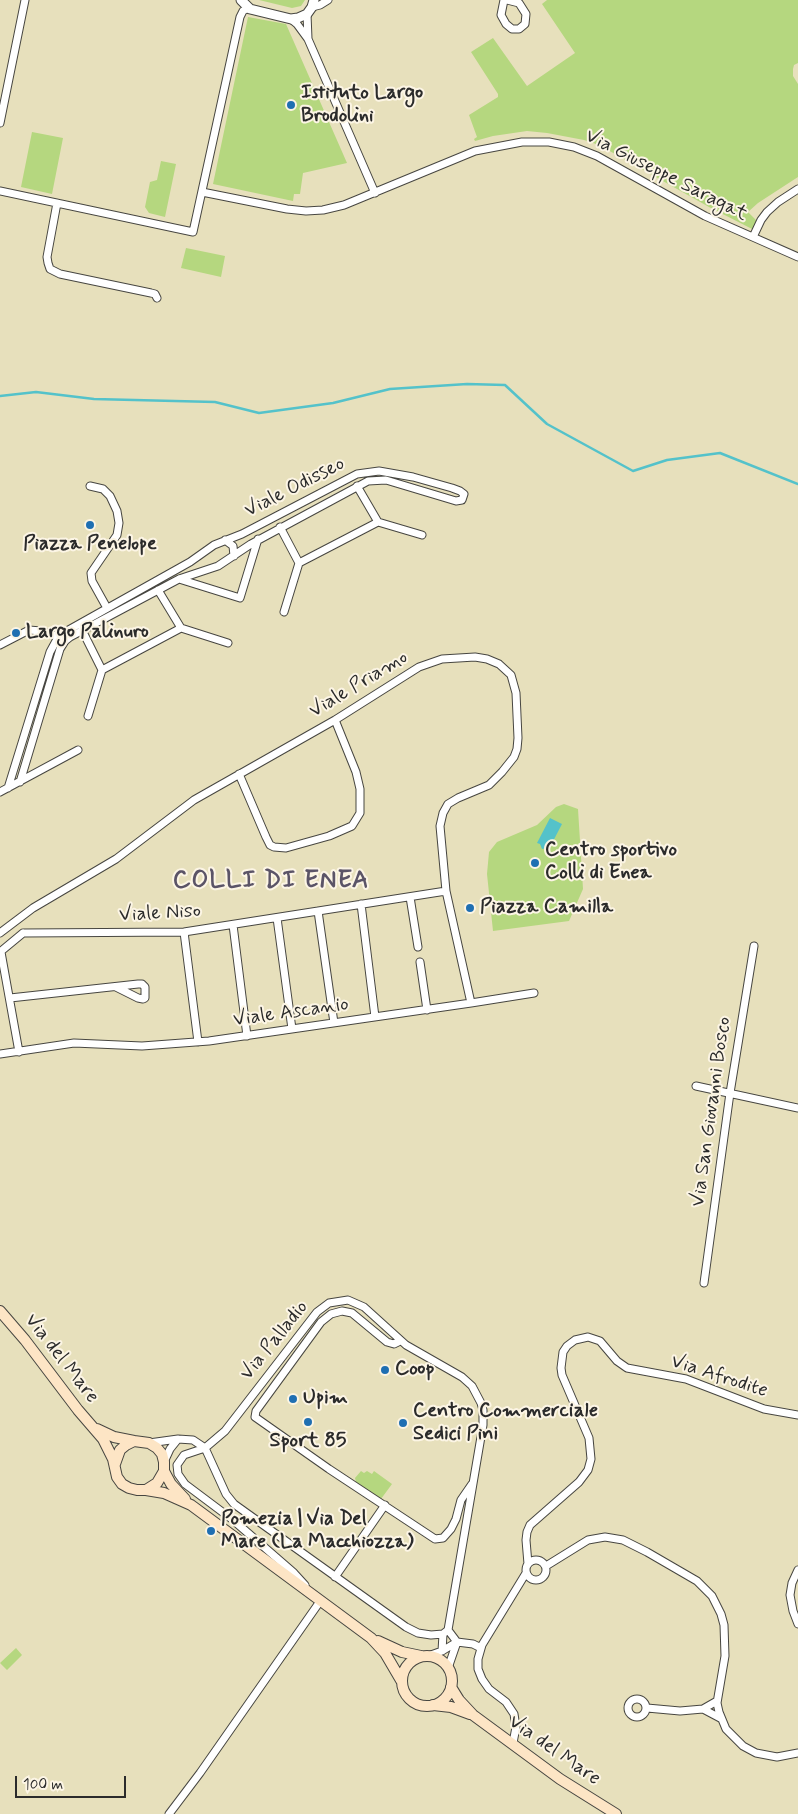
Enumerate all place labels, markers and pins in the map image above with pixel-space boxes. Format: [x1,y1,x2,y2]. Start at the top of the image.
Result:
place label: Istituto Largo Brodolini [301,82,423,129]
marker: Istituto Largo Brodolini [285,99,297,111]
marker: Piazza Penelope [84,519,96,531]
place label: Piazza Penelope [23,533,157,557]
place label: Largo Palinuro [26,621,149,645]
marker: Largo Palinuro [10,627,22,639]
place label: Centro sportivo Colli di Enea [545,839,677,886]
marker: Centro sportivo Colli di Enea [529,857,541,869]
place label: Piazza Camilla [480,896,613,920]
marker: Piazza Camilla [464,902,476,914]
place label: Coop [395,1358,434,1382]
marker: Coop [379,1364,391,1376]
place label: Upim [303,1387,348,1411]
marker: Upim [287,1393,299,1405]
place label: Centro Commerciale Sedici Pini [413,1400,598,1447]
marker: Sport 85 [302,1416,314,1428]
marker: Centro Commerciale Sedici Pini [397,1417,409,1429]
place label: Sport 85 [270,1430,346,1454]
place label: Pomezia | Via Del Mare (La Macchiozza) [221,1508,414,1555]
marker: Pomezia | Via Del Mare (La Macchiozza) [205,1525,217,1537]

